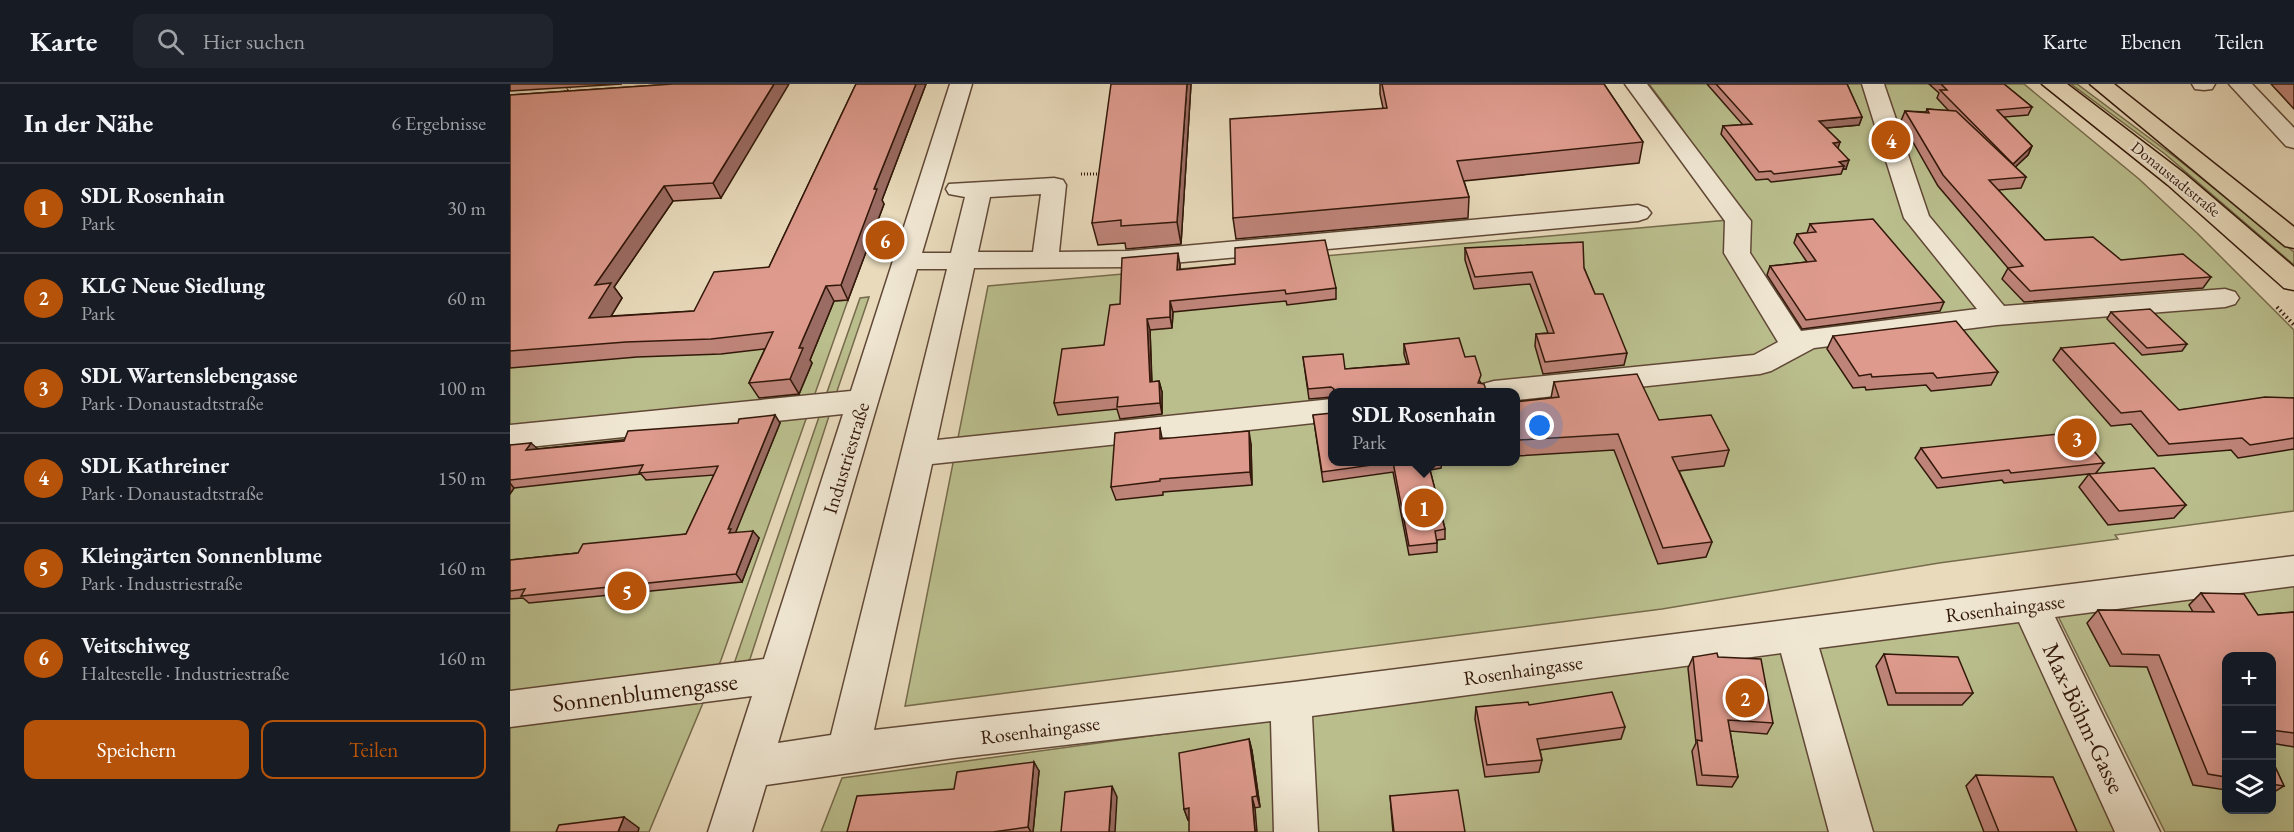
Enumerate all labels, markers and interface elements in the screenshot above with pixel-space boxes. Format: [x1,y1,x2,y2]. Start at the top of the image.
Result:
search box [133,14,553,68]
text: Karte [30,23,97,59]
icon: search [154,25,187,58]
text: Hier suchen [202,27,305,56]
text: Karte [2043,28,2087,55]
text: Ebenen [2120,28,2181,55]
text: Teilen [2214,28,2264,55]
text: In der Nähe [24,106,153,140]
text: 6 Ergebnisse [391,110,486,136]
pin: 4 [1872,118,1910,162]
street label: Donaustadtstraße [2127,136,2225,222]
text: SDL Rosenhain [81,181,225,210]
text: 1 [38,195,49,221]
text: 30 m [447,195,486,221]
text: Park [81,210,115,236]
pin: 6 [866,218,904,262]
text: KLG Neue Siedlung [81,271,265,300]
text: 2 [38,285,49,311]
text: 60 m [447,285,486,311]
text: Park [81,300,115,326]
text: SDL Wartenslebengasse [81,361,297,390]
text: 3 [38,375,49,401]
text: 100 m [438,375,486,401]
popup [1328,388,1520,466]
text: Park · Donaustadtstraße [81,390,264,416]
street label: Industriestraße [817,399,875,517]
text: SDL Rosenhain [1352,400,1496,429]
your location [1525,411,1554,440]
pin: 3 [2058,416,2096,460]
text: Park [1352,429,1386,455]
text: SDL Kathreiner [81,451,229,480]
text: 4 [38,465,49,491]
text: 150 m [438,465,486,491]
text: Park · Donaustadtstraße [81,480,264,506]
pin: 1 [1404,486,1444,530]
text: Kleingärten Sonnenblume [81,541,322,570]
text: 5 [38,555,49,581]
text: 160 m [438,555,486,581]
pin: 5 [608,568,646,614]
text: Park · Industriestraße [81,570,243,596]
street label: Rosenhaingasse [1944,588,2066,628]
text: Veitschiweg [81,631,190,660]
street label: Max-Böhm-Gasse [2036,638,2132,798]
text: 6 [38,645,49,671]
text: 160 m [438,645,486,671]
street label: Rosenhaingasse [1462,649,1584,691]
map controls [2222,652,2276,814]
button: + [2222,652,2276,706]
text: Haltestelle · Industriestraße [81,660,289,686]
street label: Sonnenblumengasse [551,665,739,719]
pin: 2 [1726,676,1764,720]
button: − [2222,706,2276,760]
street label: Rosenhaingasse [979,710,1101,750]
button: Speichern [24,720,249,779]
button: Teilen [261,720,486,779]
button: layers [2222,760,2276,814]

